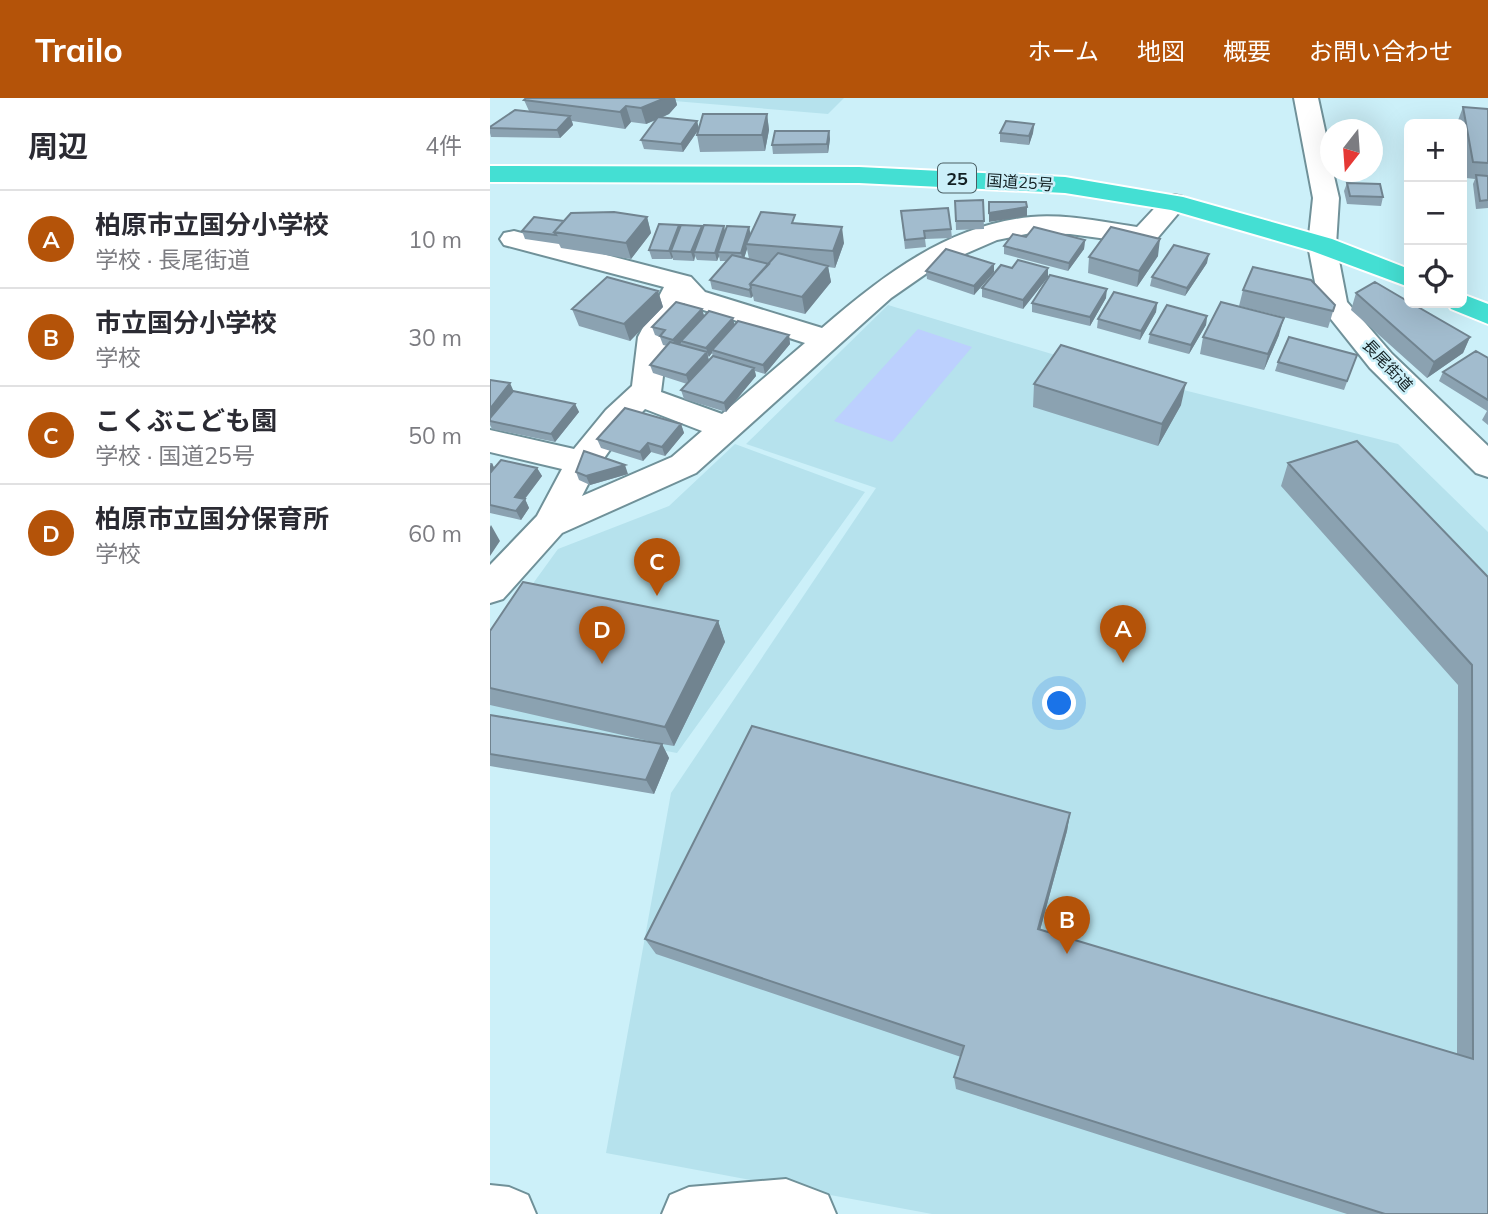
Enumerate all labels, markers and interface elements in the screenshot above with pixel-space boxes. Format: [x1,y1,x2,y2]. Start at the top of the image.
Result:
text: Trailo [35,29,123,70]
text: ホーム [1028,36,1099,66]
text: 地図 [1137,36,1185,66]
text: 概要 [1223,36,1271,66]
text: お問い合わせ [1309,36,1453,66]
north arrow [1320,119,1383,182]
map controls [1404,119,1467,308]
button: + [1404,119,1467,182]
text: 周辺 [28,127,88,165]
text: 4件 [425,131,462,160]
road number: 25 [938,164,976,192]
street label: 国道25号 [986,170,1054,194]
button: − [1404,182,1467,245]
text: 柏原市立国分小学校 [95,208,329,241]
text: A [42,225,60,254]
text: 10 m [408,225,462,254]
text: 学校 · 長尾街道 [95,245,250,274]
button: locate [1404,245,1467,308]
text: 市立国分小学校 [95,306,277,339]
text: B [43,323,59,352]
text: 30 m [408,323,462,352]
street label: 長尾街道 [1359,335,1417,395]
text: 学校 [95,343,141,372]
text: こくぶこども園 [95,404,277,437]
text: C [43,421,59,450]
text: 50 m [408,421,462,450]
text: 学校 · 国道25号 [95,441,255,470]
text: 柏原市立国分保育所 [95,502,329,535]
text: D [42,519,60,548]
text: 60 m [408,519,462,548]
pin: C [634,538,680,596]
text: 学校 [95,539,141,568]
pin: A [1100,605,1146,663]
pin: D [579,606,625,664]
your location [1042,686,1076,720]
pin: B [1044,896,1090,954]

